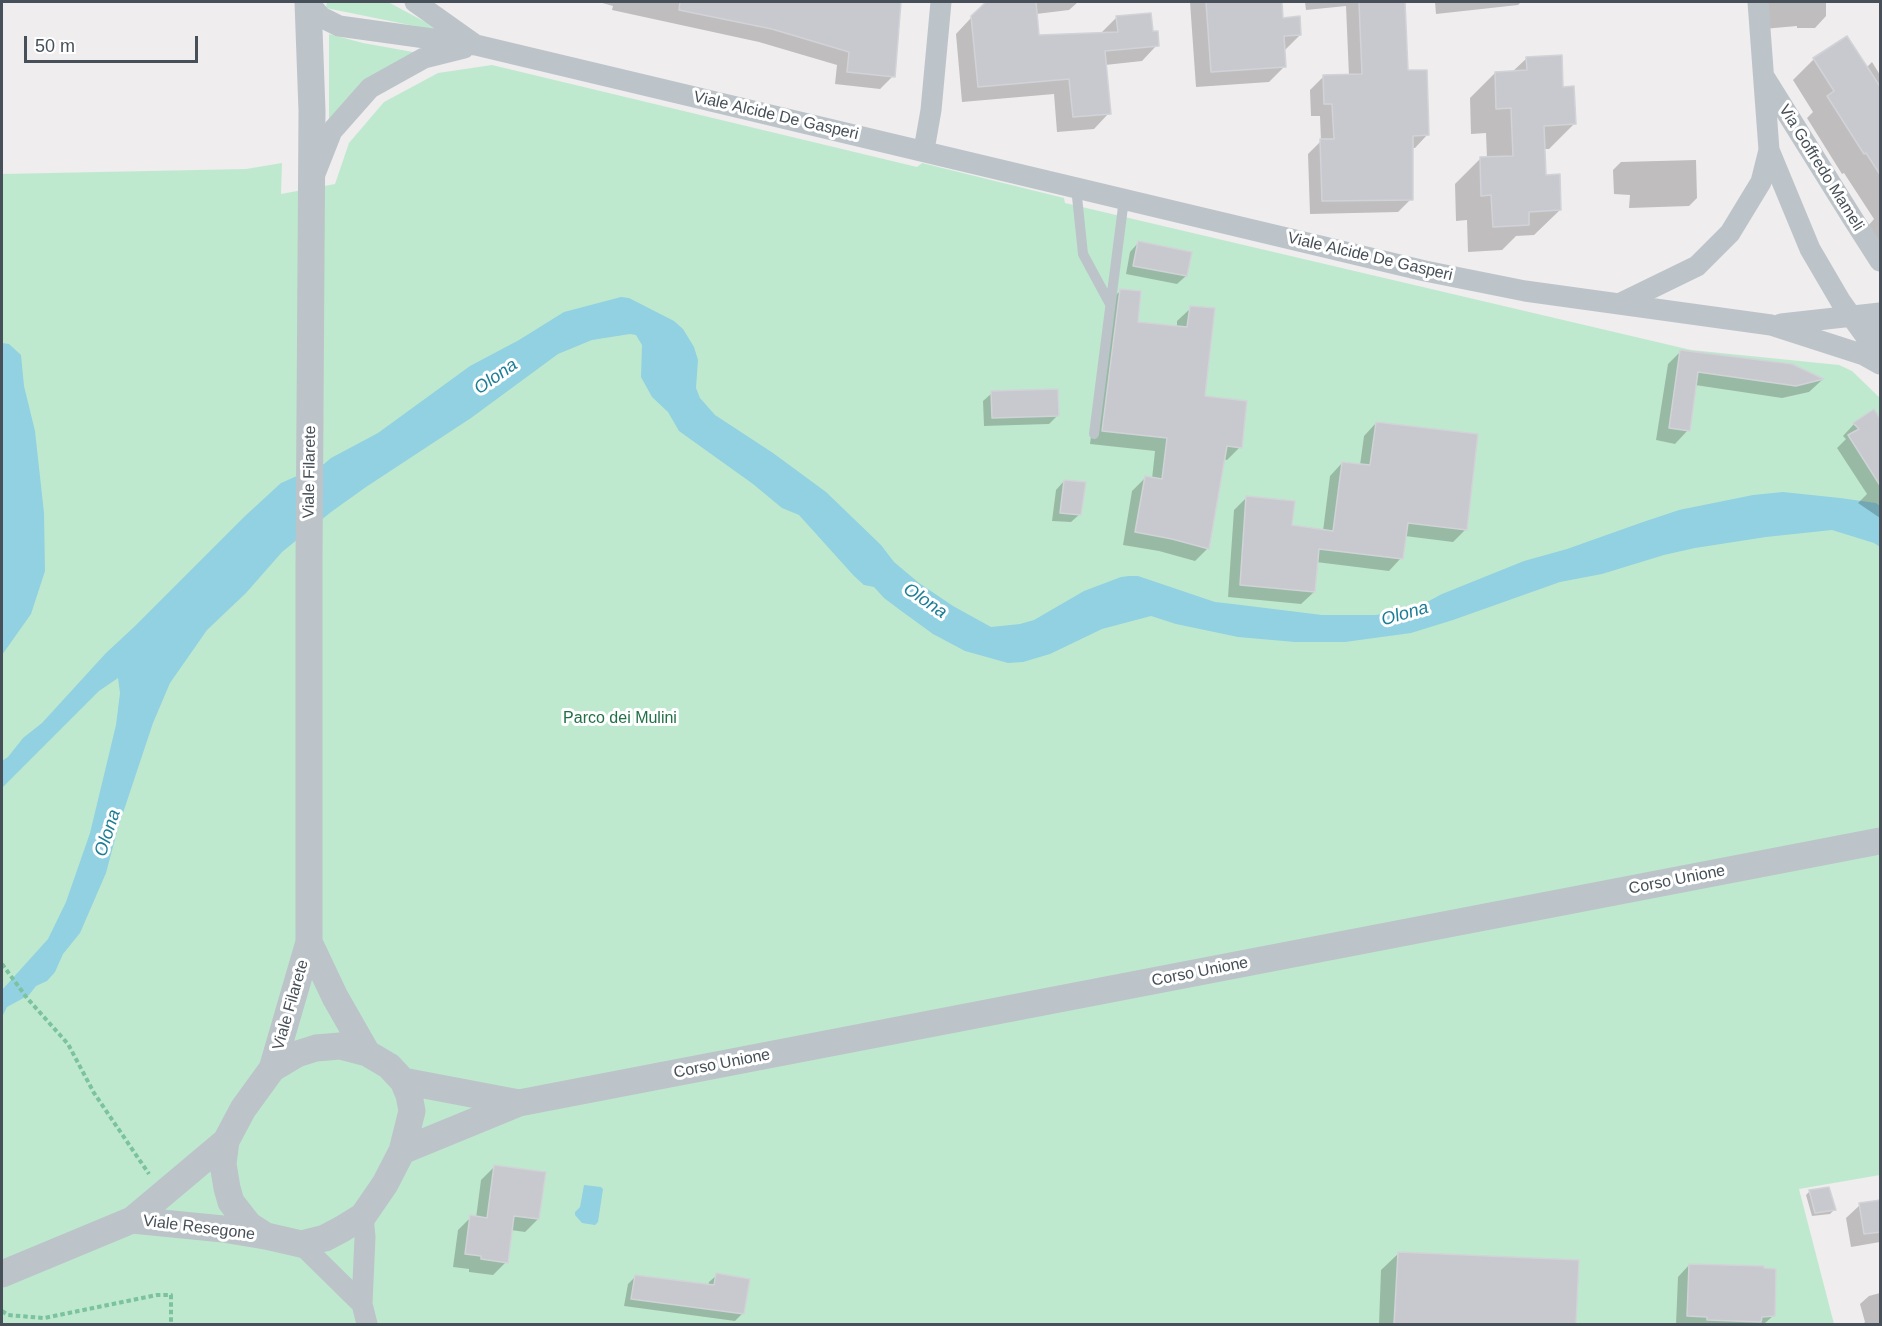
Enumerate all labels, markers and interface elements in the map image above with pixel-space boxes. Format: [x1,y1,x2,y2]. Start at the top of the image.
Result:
scale bar [27,24,201,62]
text: 50 m [35,36,75,56]
street label: Viale Alcide De Gasperi [692,88,860,144]
street label: Via Goffredo Mameli [1774,101,1868,235]
street label: Viale Alcide De Gasperi [1286,229,1454,285]
water label: Olona [470,354,522,400]
street label: Viale Filarete [300,425,320,519]
water label: Olona [899,579,951,623]
water label: Olona [1379,597,1431,631]
park label: Parco dei Mulini [563,709,677,729]
water label: Olona [90,807,126,859]
street label: Corso Unione [1627,861,1727,899]
street label: Corso Unione [1150,953,1250,991]
street label: Viale Filarete [269,958,313,1052]
street label: Corso Unione [672,1045,772,1083]
street label: Viale Resegone [142,1212,256,1244]

